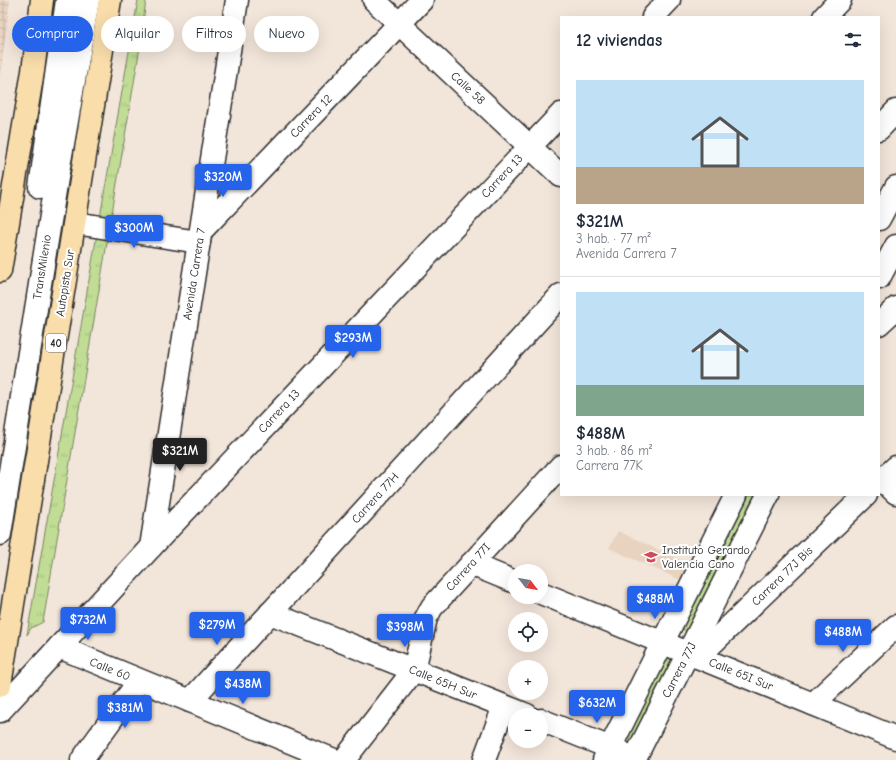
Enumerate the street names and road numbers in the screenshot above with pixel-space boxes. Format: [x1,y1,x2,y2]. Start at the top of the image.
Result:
street label: Calle 58 [448,69,488,107]
street label: Carrera 12 [287,91,335,141]
street label: Carrera 13 [478,151,526,201]
street label: Avenida Carrera 7 [180,227,208,321]
street label: TransMilenio [30,233,54,301]
street label: Autopista Sur [53,248,77,317]
road number: 40 [46,334,66,352]
street label: Carrera 13 [255,386,303,436]
street label: Carrera 77H [349,470,401,526]
street label: Carrera 77I [443,540,493,594]
street label: Carrera 77J Bis [749,543,816,609]
street label: Carrera 77J [659,639,699,700]
street label: Calle 60 [88,655,132,683]
street label: Calle 65I Sur [707,655,775,693]
street label: Calle 65H Sur [407,662,479,702]

